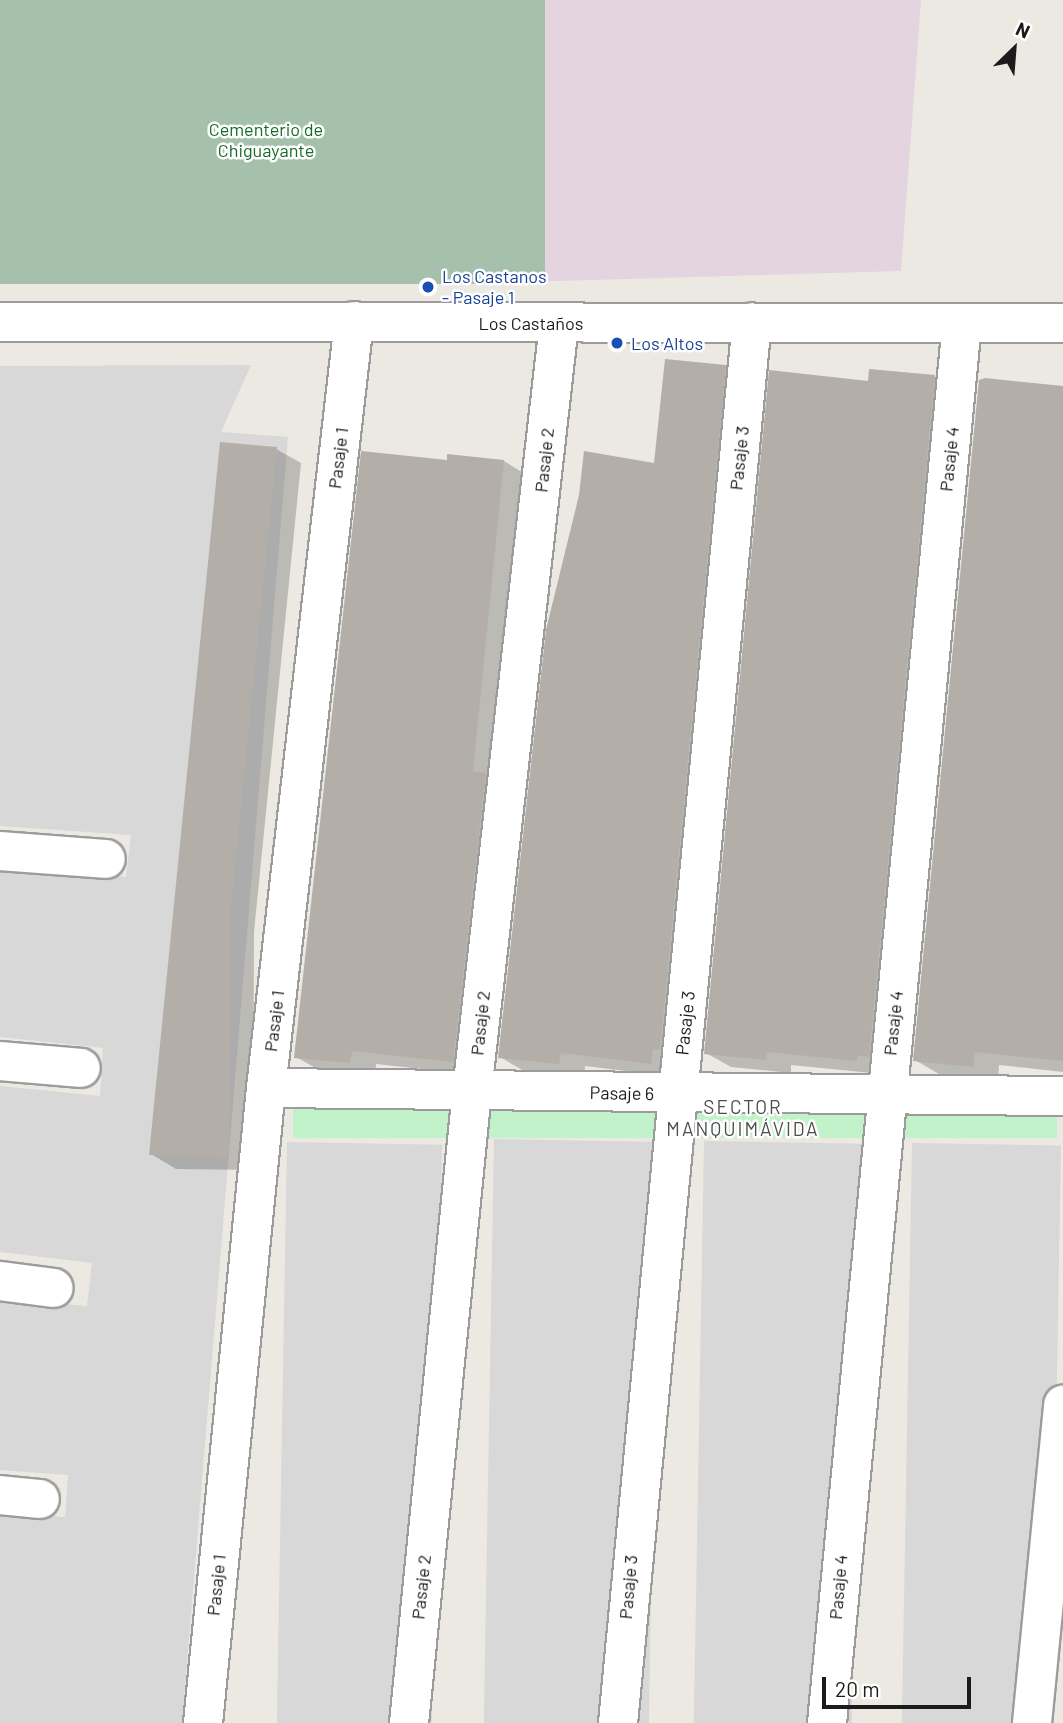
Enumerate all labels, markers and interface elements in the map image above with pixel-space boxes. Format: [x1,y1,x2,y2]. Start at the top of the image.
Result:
north arrow [979,14,1049,84]
text: N [1012,16,1034,43]
park label: Cementerio de Chiguayante [209,119,323,162]
place label: Los Castanos - Pasaje 1 [442,266,547,308]
marker: Los Castanos - Pasaje 1 [420,279,436,295]
street label: Los Castaños [479,312,583,334]
place label: Los Altos [631,332,703,354]
marker: Los Altos [609,335,625,351]
street label: Pasaje 3 [725,425,753,491]
street label: Pasaje 4 [935,425,963,493]
street label: Pasaje 1 [324,426,352,490]
street label: Pasaje 2 [530,427,558,493]
street label: Pasaje 1 [260,989,288,1053]
street label: Pasaje 4 [879,989,907,1057]
street label: Pasaje 2 [466,990,494,1056]
street label: Pasaje 3 [671,990,699,1056]
street label: Pasaje 6 [590,1082,654,1104]
district label: SECTOR MANQUIMÁVIDA [668,1096,818,1140]
street label: Pasaje 1 [202,1553,230,1617]
street label: Pasaje 2 [407,1554,435,1620]
street label: Pasaje 3 [614,1554,642,1620]
street label: Pasaje 4 [824,1554,852,1620]
scale bar [825,1664,974,1708]
text: 20 m [835,1676,880,1701]

